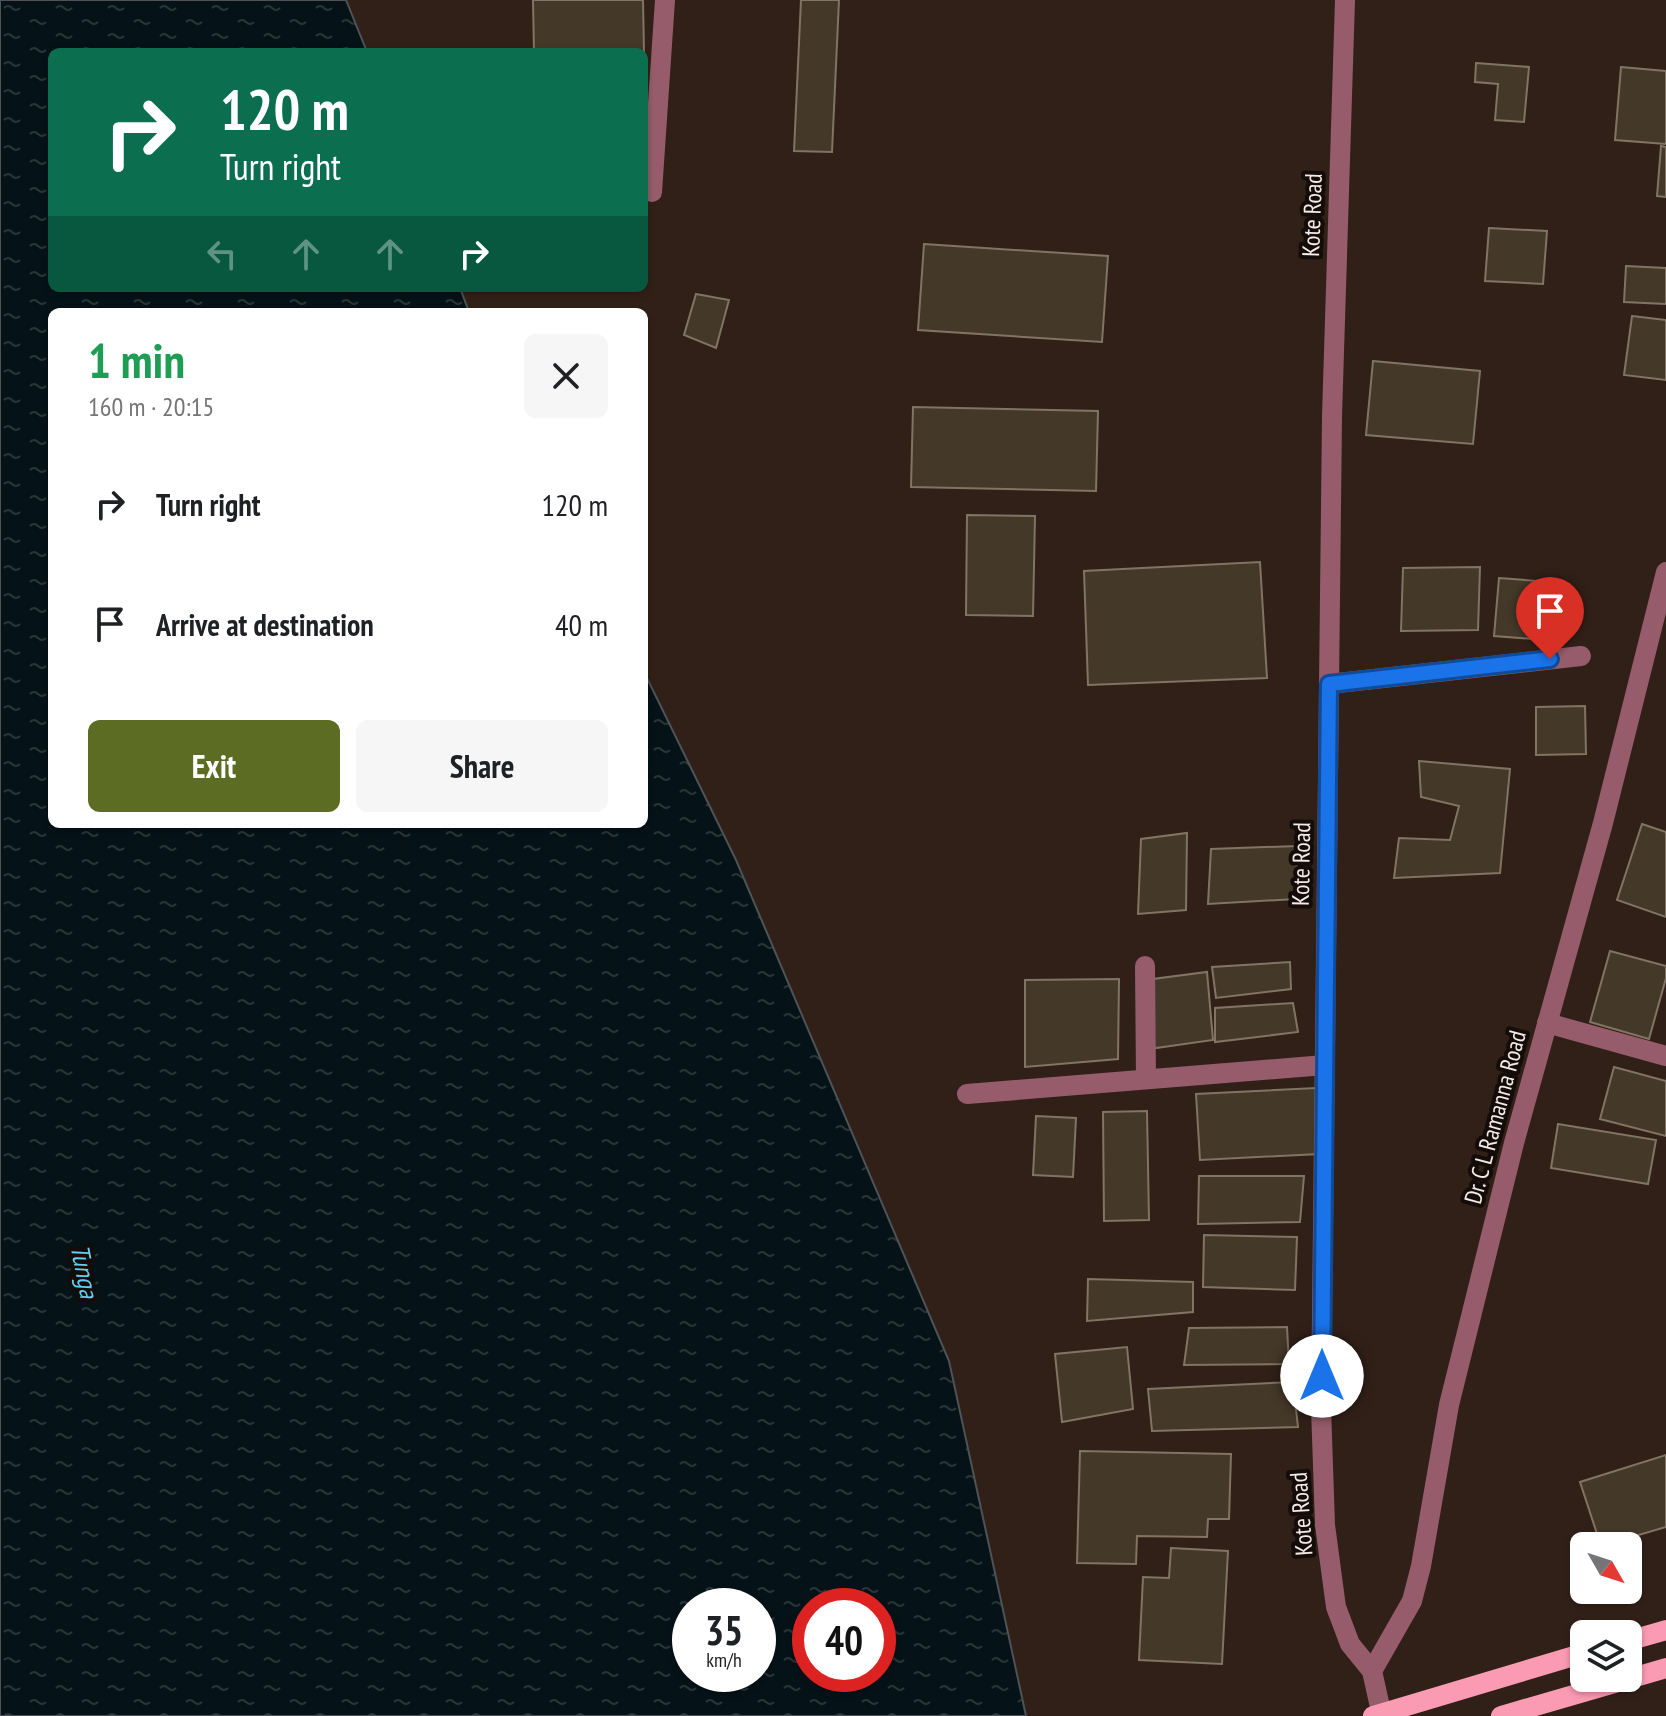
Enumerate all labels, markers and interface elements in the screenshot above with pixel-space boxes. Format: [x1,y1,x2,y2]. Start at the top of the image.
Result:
text: 120 m [220,73,349,145]
icon: right [88,80,192,184]
text: Turn right [220,143,341,190]
street label: Kote Road [1295,173,1329,257]
icon: left [200,232,244,276]
icon: ahead [284,232,328,276]
icon: ahead [368,232,412,276]
icon: right [452,232,496,276]
text: 1 min [88,329,185,391]
button: close [524,334,608,418]
text: 160 m · 20:15 [88,390,214,423]
icon: right [88,482,132,526]
text: Turn right [156,485,260,524]
text: 120 m [542,485,608,524]
pin [1516,577,1584,659]
icon: arrive [1528,589,1572,633]
icon: arrive [88,602,132,646]
text: Arrive at destination [156,605,374,644]
text: 40 m [555,605,608,644]
button: Exit [88,720,340,812]
button: Share [356,720,608,812]
street label: Kote Road [1285,822,1317,906]
street label: Dr. C L Ramanna Road [1457,1027,1533,1207]
water label: Tunga [64,1241,107,1302]
position arrow [1280,1334,1364,1418]
street label: Kote Road [1283,1471,1319,1557]
north arrow [1570,1532,1642,1604]
map controls [1570,1532,1642,1692]
speed limit sign: 40 [792,1588,896,1692]
text: 35 [705,1604,743,1656]
button: layers [1570,1620,1642,1692]
text: km/h [706,1647,742,1673]

